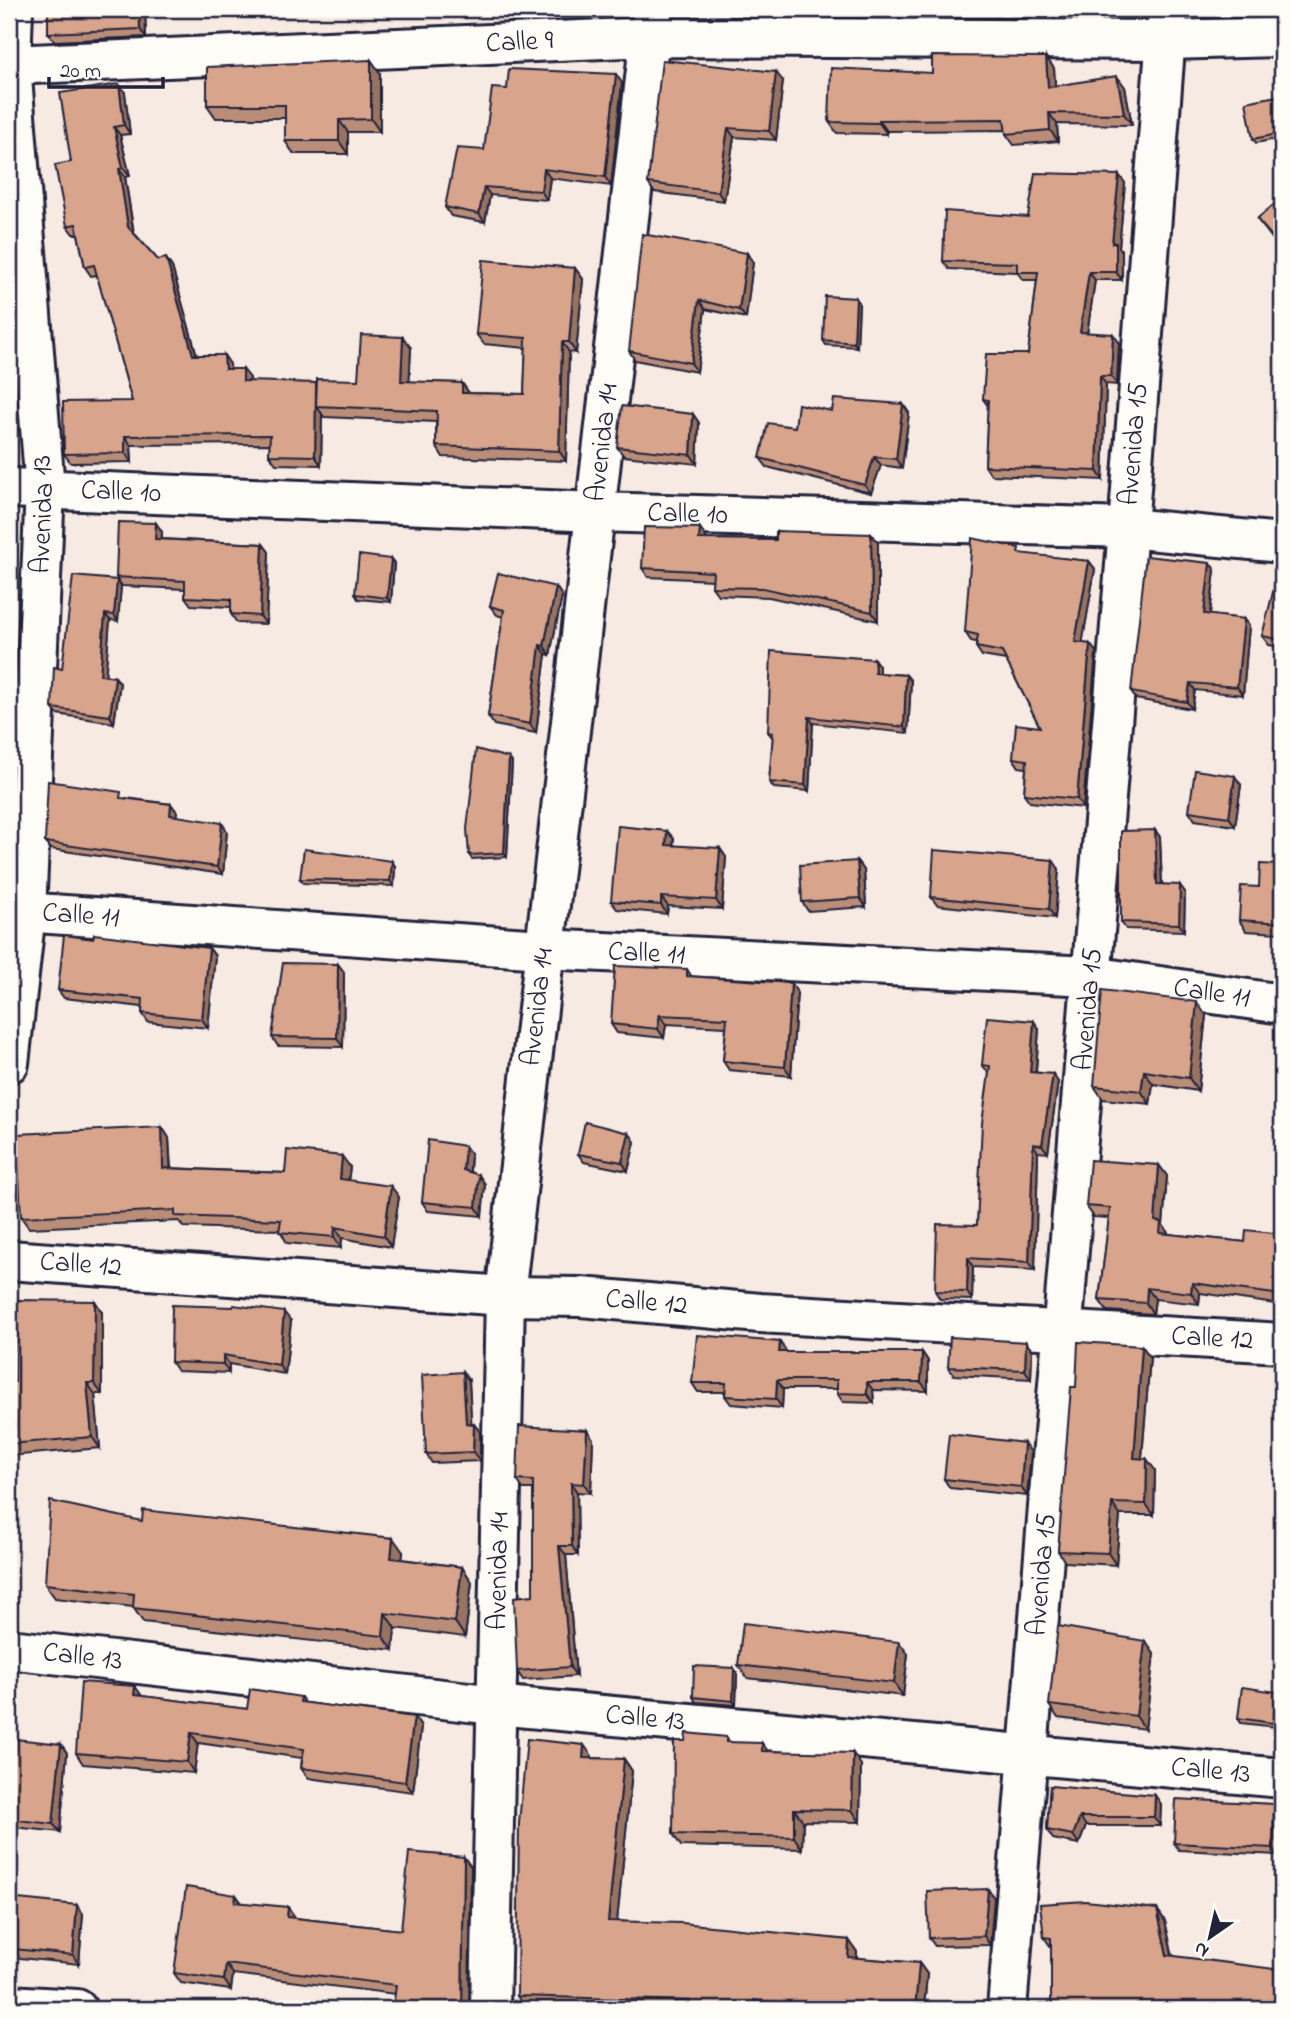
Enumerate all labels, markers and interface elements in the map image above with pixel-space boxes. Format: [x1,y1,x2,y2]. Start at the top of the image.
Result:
street label: Calle 9 [485,21,555,65]
scale bar [49,46,163,90]
text: 20 m [60,57,101,87]
street label: Avenida 14 [576,381,630,504]
street label: Avenida 15 [1109,381,1160,507]
street label: Avenida 13 [21,454,66,575]
street label: Calle 10 [80,470,162,515]
street label: Calle 10 [647,493,728,536]
street label: Calle 11 [41,893,121,939]
street label: Calle 11 [607,932,686,976]
street label: Avenida 14 [511,945,565,1068]
street label: Avenida 15 [1063,946,1114,1072]
street label: Calle 11 [1170,968,1253,1020]
street label: Calle 12 [38,1242,123,1289]
street label: Calle 12 [604,1279,689,1327]
street label: Calle 12 [1170,1316,1255,1362]
street label: Avenida 14 [477,1511,521,1631]
street label: Avenida 15 [1017,1511,1068,1637]
street label: Calle 13 [40,1633,125,1682]
street label: Calle 13 [603,1695,687,1743]
street label: Calle 13 [1169,1747,1252,1795]
north arrow [1176,1902,1246,1972]
text: N [1189,1934,1215,1964]

